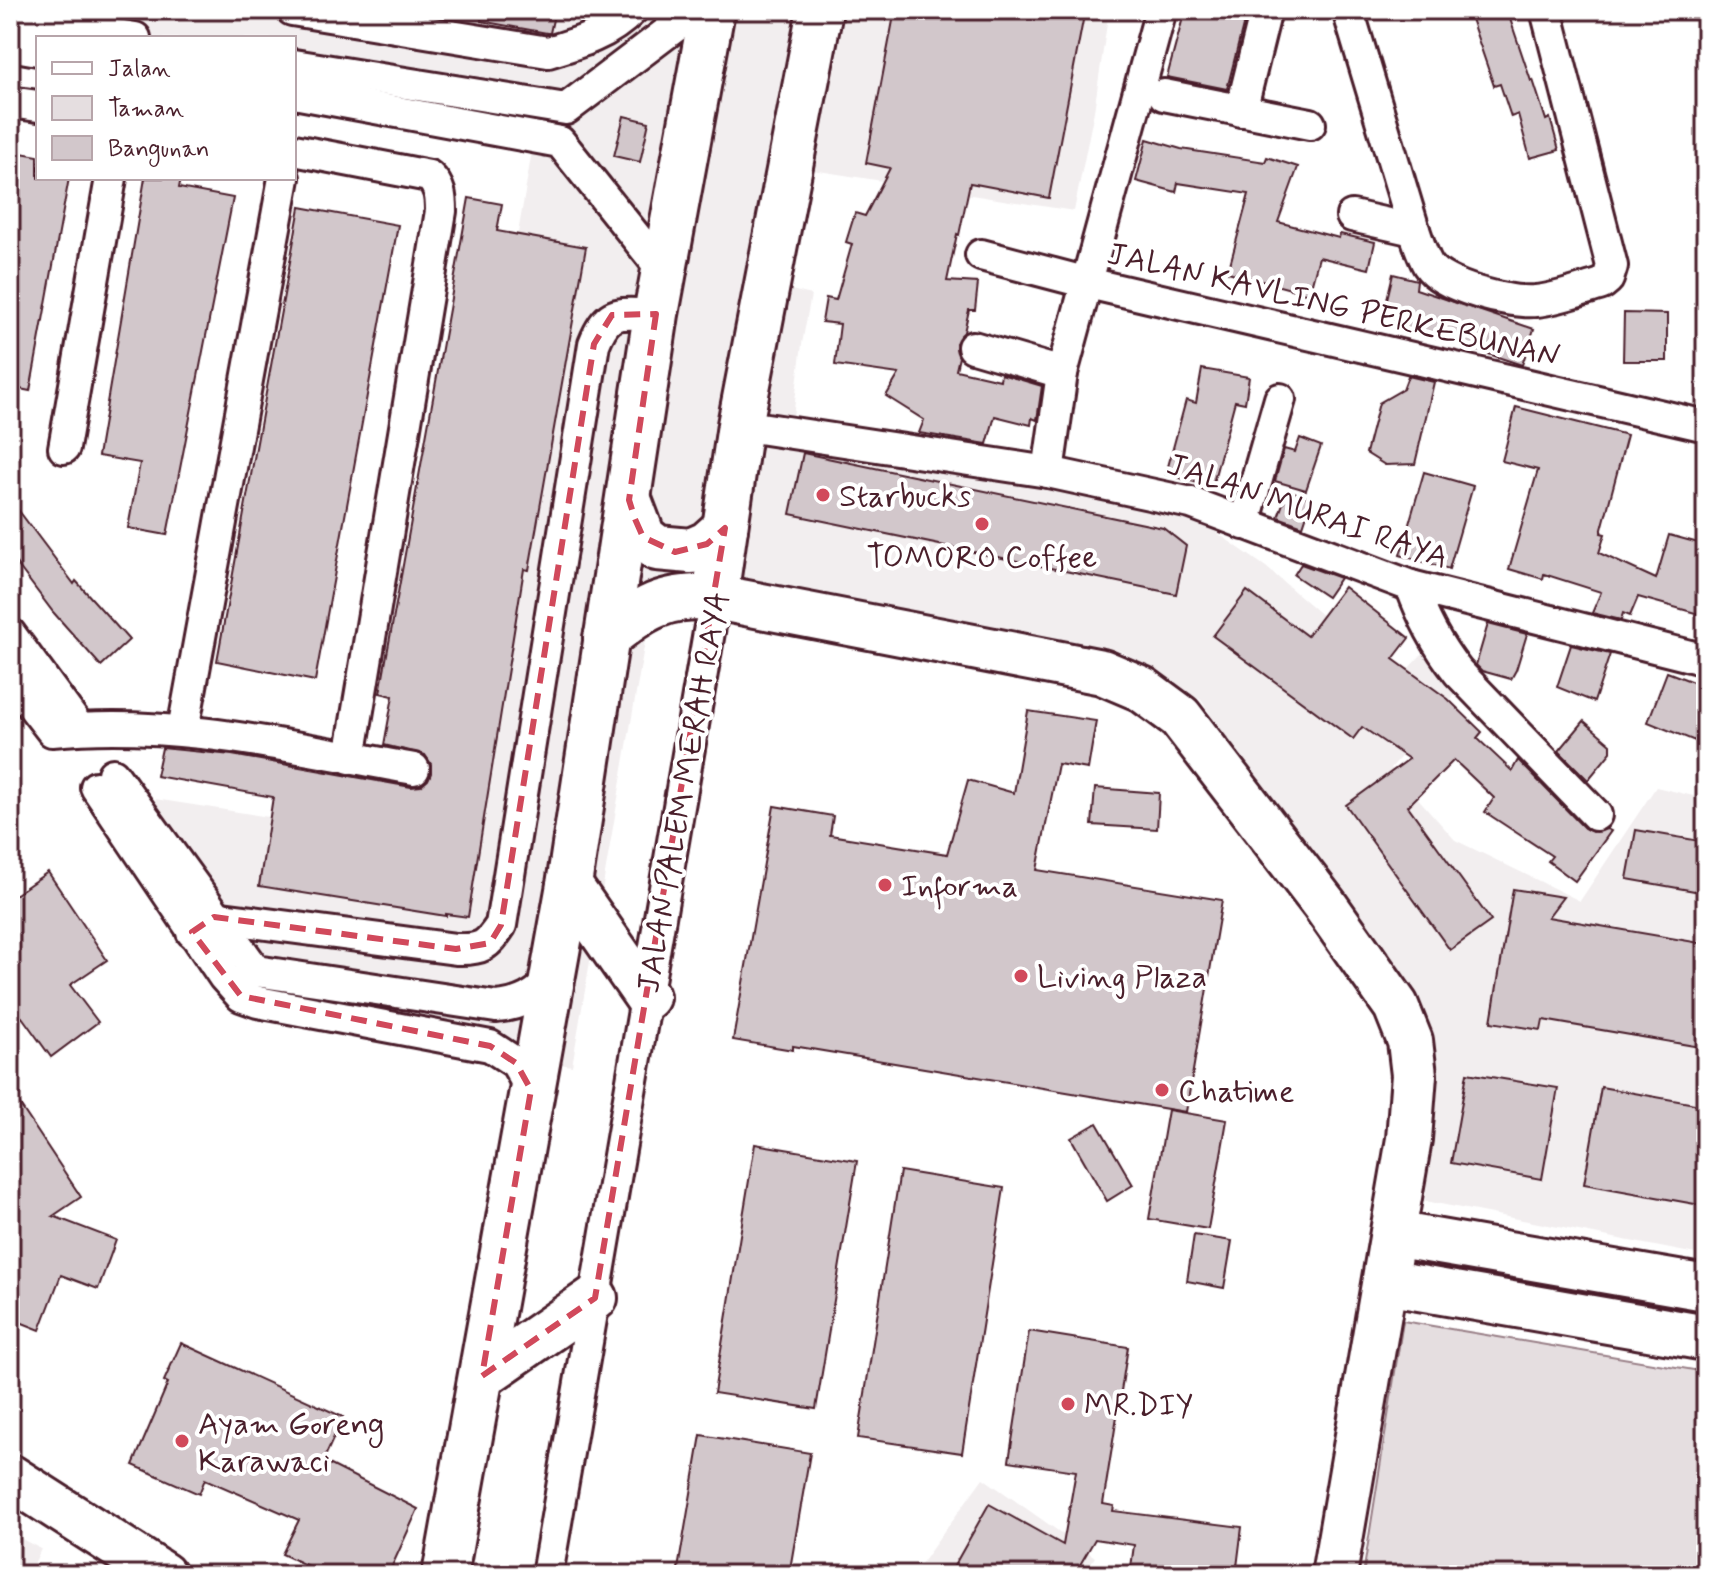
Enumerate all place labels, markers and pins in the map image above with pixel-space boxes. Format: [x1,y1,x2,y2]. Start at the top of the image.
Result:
place label: Starbucks [839,476,971,518]
marker: Starbucks [814,486,832,504]
marker: TOMORO Coffee [973,515,991,533]
place label: TOMORO Coffee [867,537,1097,579]
place label: Informa [901,866,1018,910]
marker: Informa [876,876,894,894]
place label: Living Plaza [1037,957,1207,999]
marker: Living Plaza [1012,967,1030,985]
place label: Chatime [1178,1071,1295,1113]
marker: Chatime [1153,1081,1171,1099]
place label: MR.DIY [1084,1385,1193,1427]
marker: MR.DIY [1059,1395,1077,1413]
place label: Ayam Goreng Karawaci [198,1404,384,1483]
marker: Ayam Goreng Karawaci [173,1432,191,1450]

